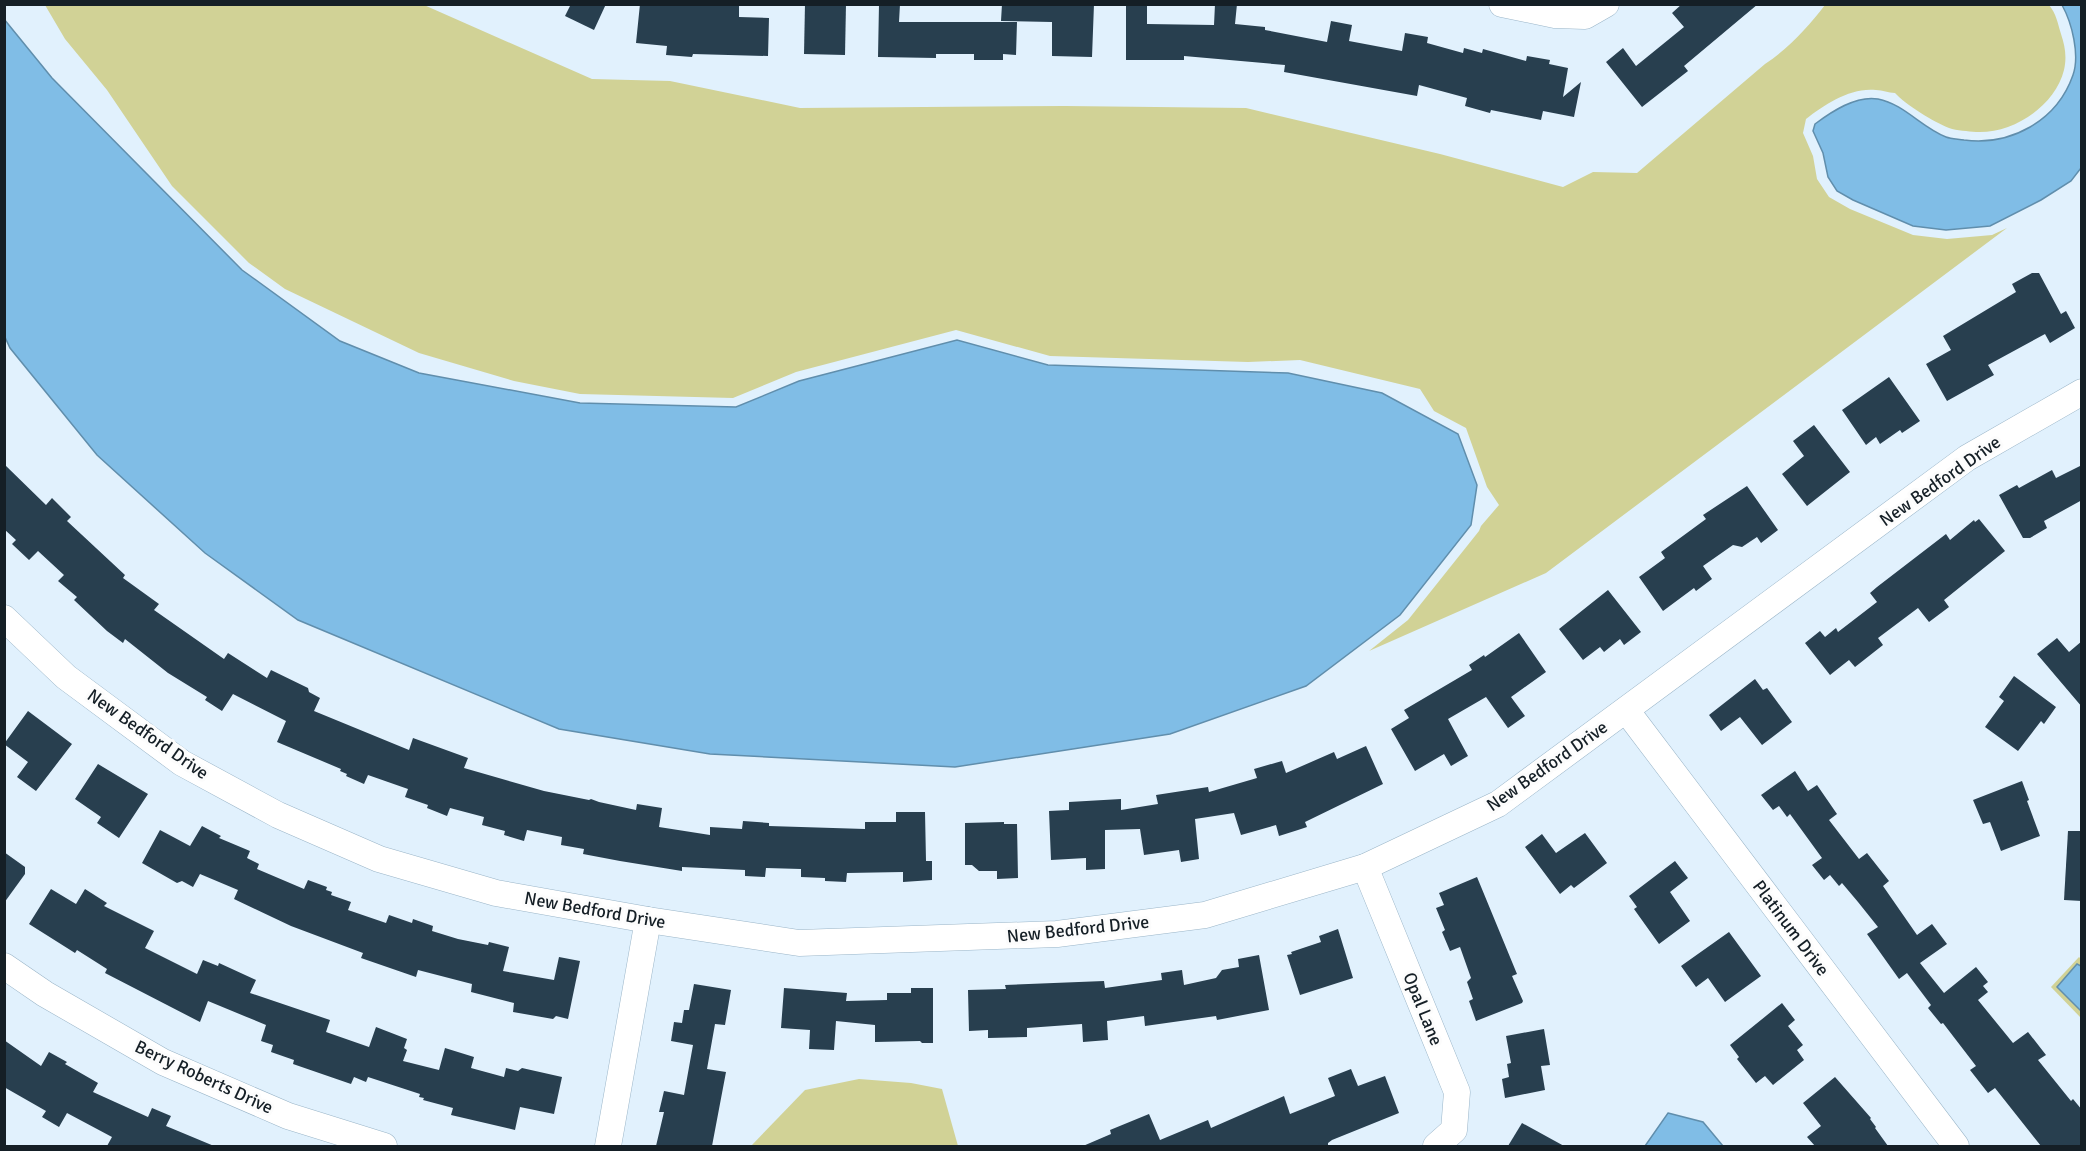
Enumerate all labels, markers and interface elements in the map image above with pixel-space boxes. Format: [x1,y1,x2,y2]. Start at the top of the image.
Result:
street label: New Bedford Drive [1875,431,2005,531]
street label: New Bedford Drive [83,684,213,784]
street label: New Bedford Drive [1482,716,1612,816]
street label: Platinum Drive [1748,876,1834,980]
street label: New Bedford Drive [523,887,667,933]
street label: New Bedford Drive [1006,911,1150,947]
street label: Opal Lane [1398,969,1448,1049]
street label: Berry Roberts Drive [131,1035,277,1119]

